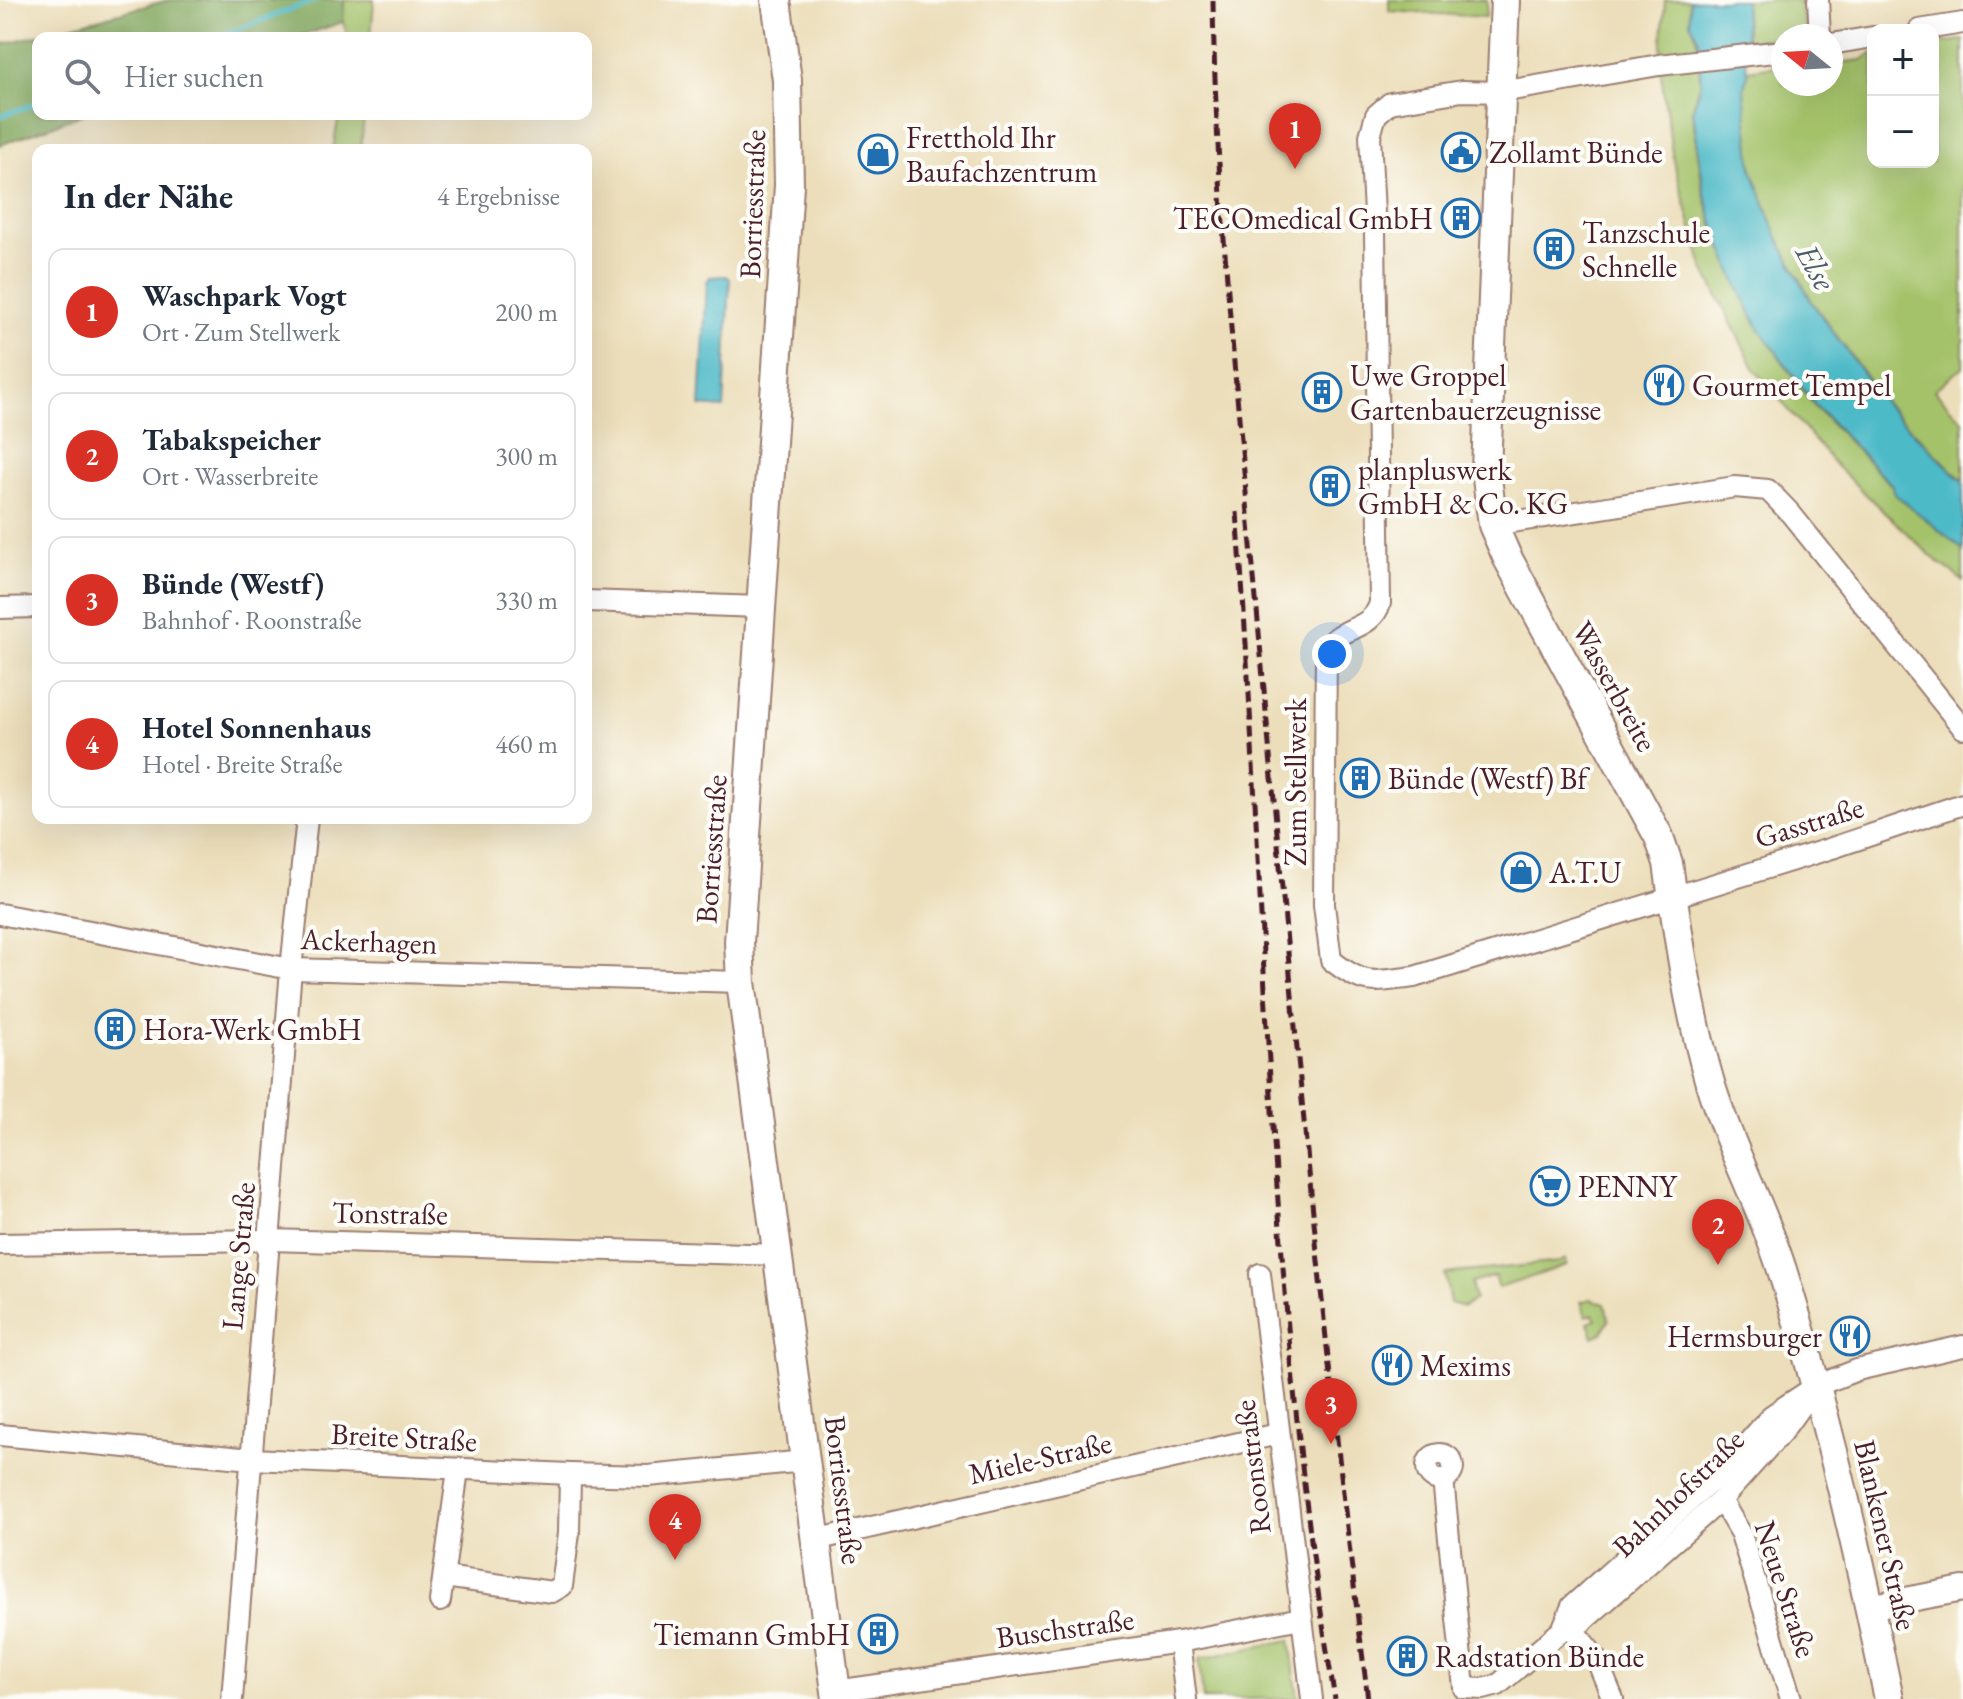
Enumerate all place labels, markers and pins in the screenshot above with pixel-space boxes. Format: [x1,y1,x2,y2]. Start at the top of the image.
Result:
pin: 1 [1269,103,1321,169]
place label: Fretthold Ihr Baufachzentrum [906,118,1097,191]
public building icon: Zollamt Bünde [1440,131,1482,173]
shop icon: Fretthold Ihr Baufachzentrum [857,133,899,175]
place label: Zollamt Bünde [1489,133,1663,172]
building icon: TECOmedical GmbH [1440,197,1482,239]
place label: TECOmedical GmbH [1173,199,1433,238]
place label: Tanzschule Schnelle [1582,213,1710,286]
building icon: Tanzschule Schnelle [1533,228,1575,270]
place label: Uwe Groppel Gartenbauerzeugnisse [1350,356,1601,429]
restaurant icon: Gourmet Tempel [1643,364,1685,406]
place label: Gourmet Tempel [1692,366,1891,405]
building icon: Uwe Groppel Gartenbauerzeugnisse [1301,371,1343,413]
place label: planpluswerk GmbH & Co. KG [1358,450,1568,523]
building icon: planpluswerk GmbH & Co. KG [1309,465,1351,507]
building icon: Bünde (Westf) Bf [1339,757,1381,799]
place label: Bünde (Westf) Bf [1388,759,1590,798]
shop icon: A.T.U [1500,851,1542,893]
place label: A.T.U [1548,853,1621,892]
building icon: Hora-Werk GmbH [94,1008,136,1050]
place label: Hora-Werk GmbH [143,1010,362,1049]
supermarket icon: PENNY [1529,1165,1571,1207]
place label: PENNY [1578,1167,1678,1206]
pin: 2 [1692,1199,1744,1265]
restaurant icon: Hermsburger [1829,1315,1871,1357]
place label: Hermsburger [1667,1317,1822,1356]
restaurant icon: Mexims [1371,1344,1413,1386]
place label: Mexims [1420,1346,1511,1385]
pin: 3 [1305,1378,1357,1444]
pin: 4 [649,1494,701,1560]
building icon: Tiemann GmbH [857,1613,899,1655]
place label: Tiemann GmbH [653,1615,850,1654]
building icon: Radstation Bünde [1386,1635,1428,1677]
place label: Radstation Bünde [1435,1637,1644,1676]

